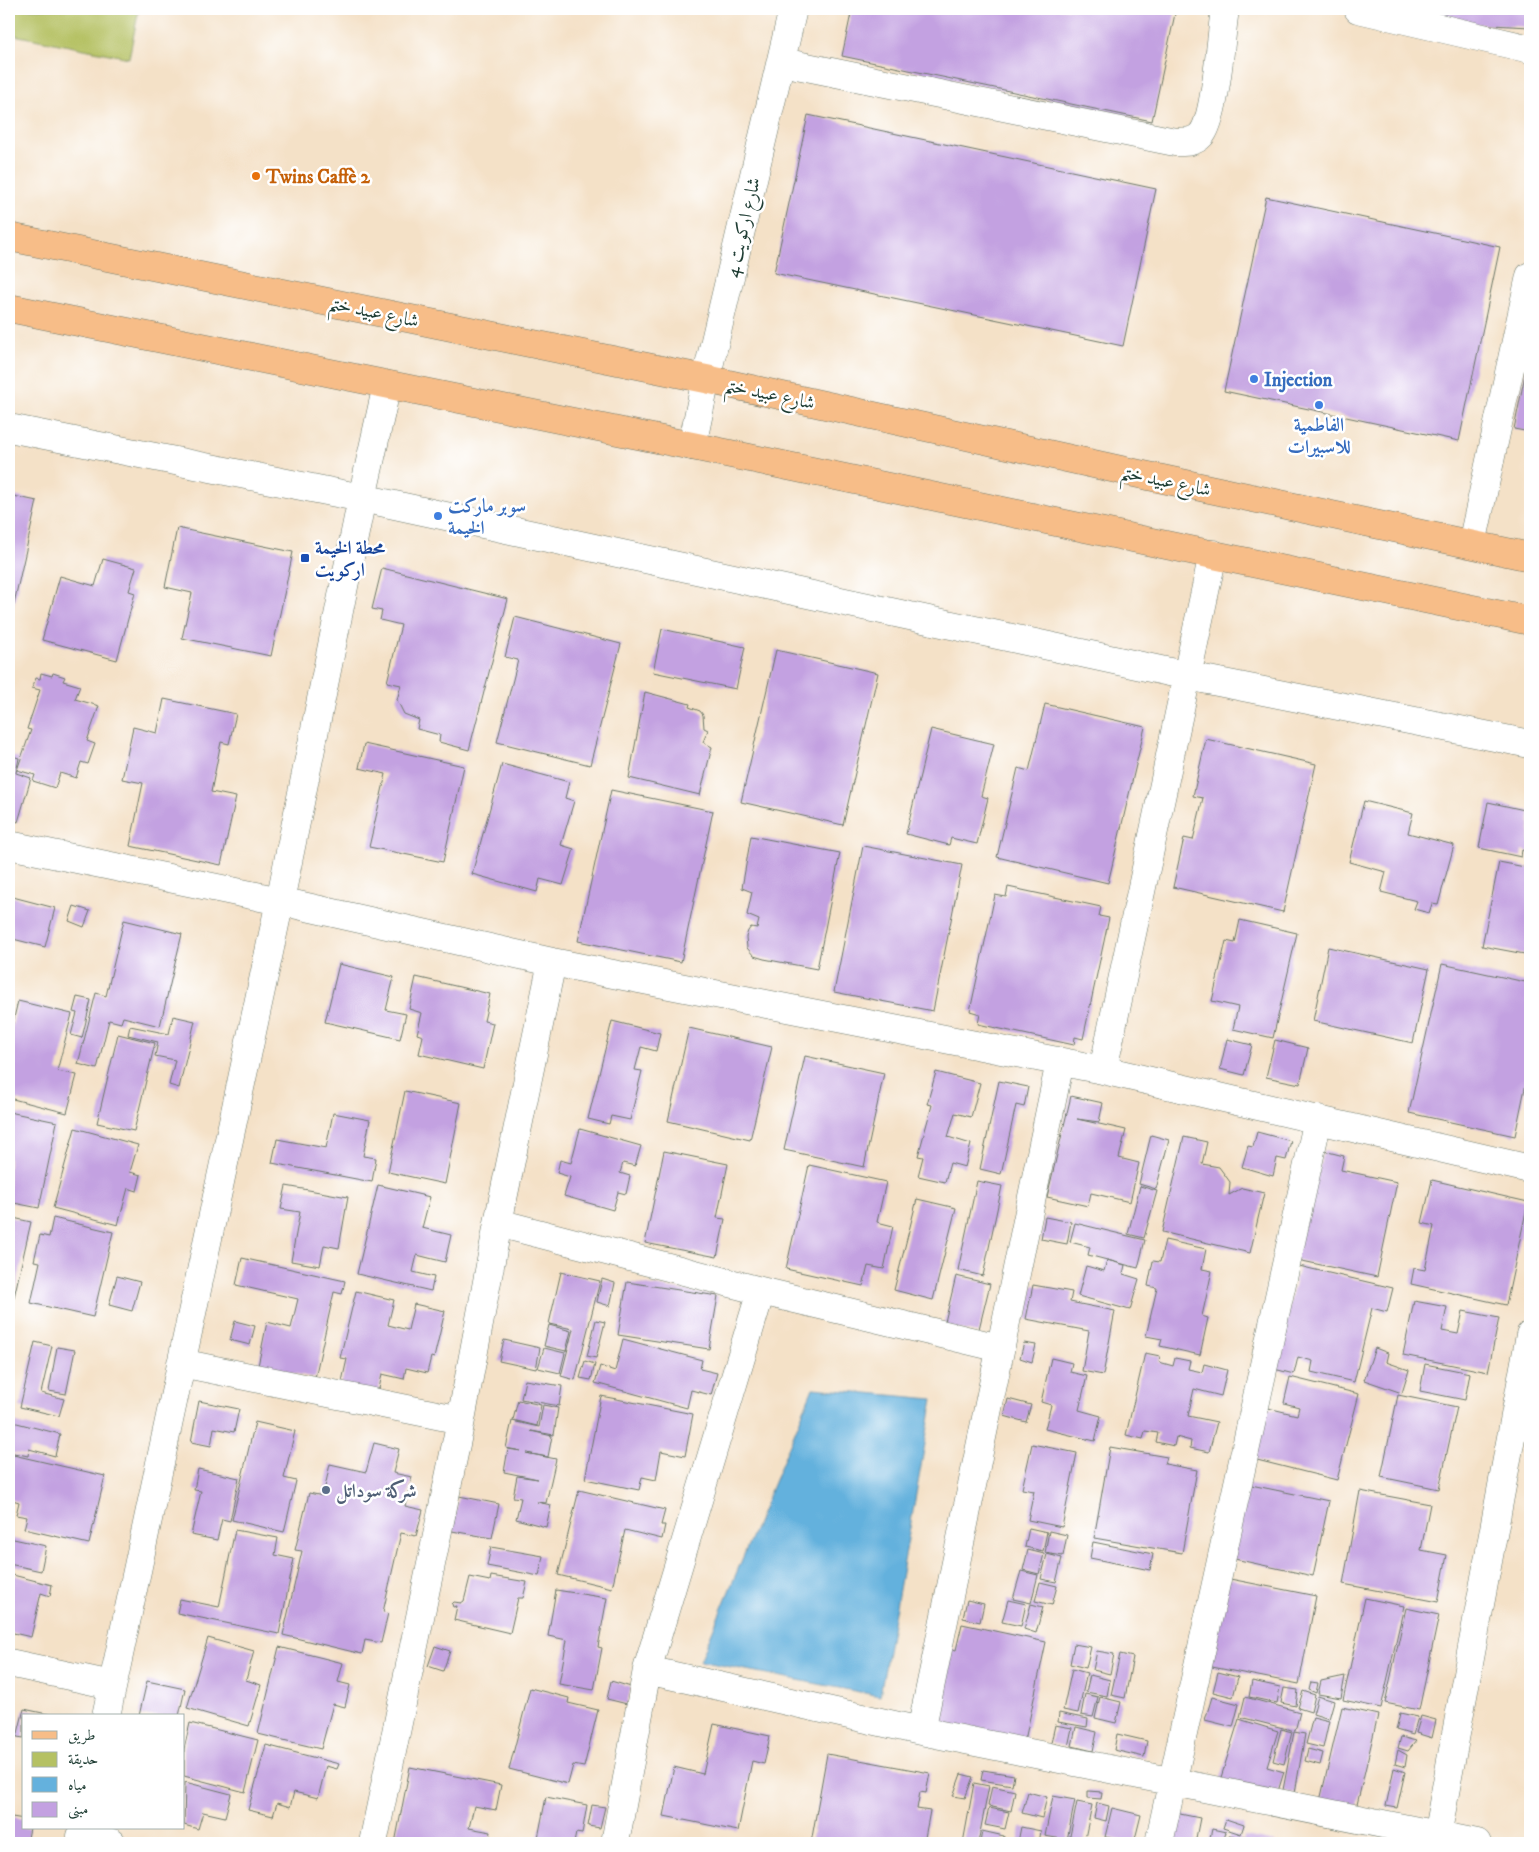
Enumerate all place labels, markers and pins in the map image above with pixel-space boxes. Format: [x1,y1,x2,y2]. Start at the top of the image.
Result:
place label: Twins Caffè 2 [265,166,371,189]
marker: Twins Caffè 2 [250,170,262,182]
place label: Injection [1264,369,1334,393]
marker: Injection [1248,373,1260,385]
marker: الفاطمية للاسبيرات [1313,399,1325,411]
place label: الفاطمية للاسبيرات [1287,414,1351,459]
place label: سوبر ماركت الخيمة [448,495,526,540]
marker: سوبر ماركت الخيمة [432,510,444,522]
place label: محطة الخيمة اركويت [315,537,385,582]
marker: محطة الخيمة اركويت [299,552,311,564]
place label: شركة سوداتل [336,1479,417,1504]
marker: شركة سوداتل [320,1484,332,1496]

